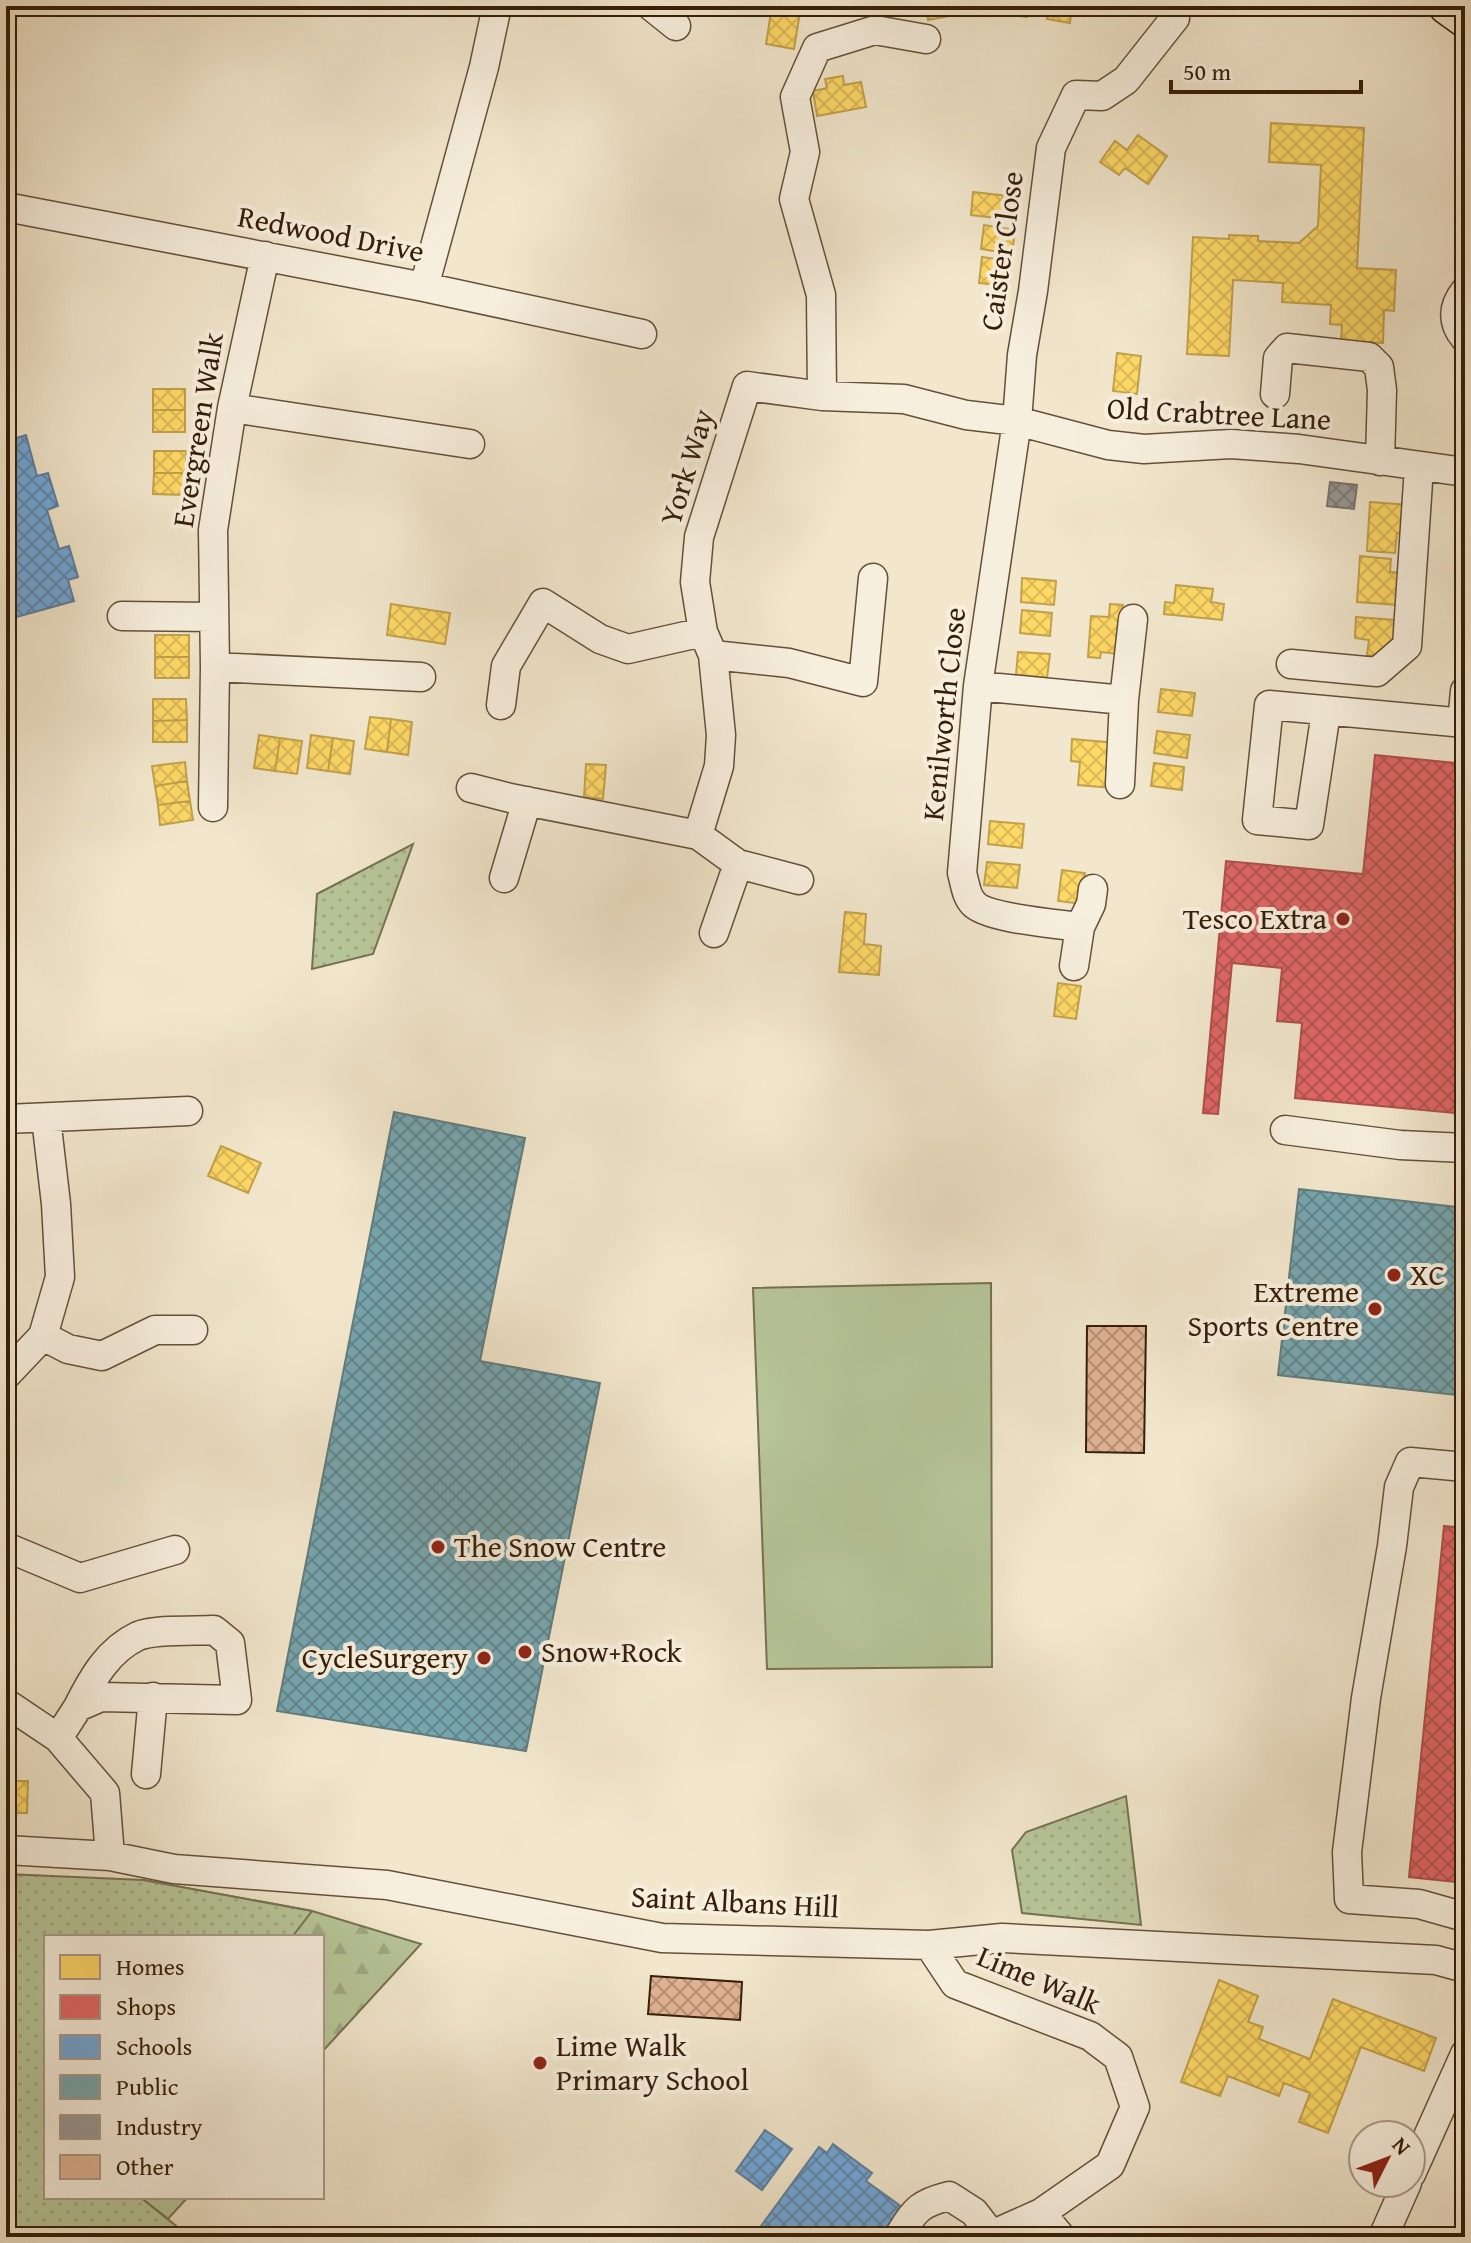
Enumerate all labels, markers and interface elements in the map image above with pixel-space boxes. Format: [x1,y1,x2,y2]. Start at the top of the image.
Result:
scale bar [1171,44,1361,94]
text: 50 m [1183,54,1231,89]
street label: Caister Close [968,168,1034,333]
street label: Redwood Drive [234,193,428,273]
street label: Evergreen Walk [160,329,234,530]
street label: Old Crabtree Lane [1106,385,1332,441]
street label: York Way [648,403,725,530]
street label: Kenilworth Close [910,605,976,823]
place label: Tesco Extra [1183,896,1327,940]
marker: Tesco Extra [1334,910,1352,928]
place label: XC [1410,1252,1445,1296]
marker: XC [1385,1266,1403,1284]
place label: Extreme Sports Centre [1188,1269,1359,1347]
marker: Extreme Sports Centre [1366,1300,1384,1318]
place label: The Snow Centre [454,1524,666,1568]
marker: The Snow Centre [429,1538,447,1556]
place label: Snow+Rock [541,1629,682,1673]
place label: CycleSurgery [302,1635,468,1679]
marker: Snow+Rock [516,1643,534,1661]
marker: CycleSurgery [475,1649,493,1667]
street label: Saint Albans Hill [630,1874,840,1928]
street label: Lime Walk [971,1933,1109,2025]
legend [44,1935,324,2199]
text: Homes [116,1949,185,1984]
text: Shops [116,1989,176,2024]
place label: Lime Walk Primary School [556,2023,749,2101]
text: Schools [116,2029,192,2064]
marker: Lime Walk Primary School [531,2054,549,2072]
text: Public [116,2069,179,2104]
text: Industry [116,2109,203,2144]
north arrow [1347,2119,1427,2199]
text: N [1385,2129,1419,2162]
text: Other [116,2149,174,2184]

